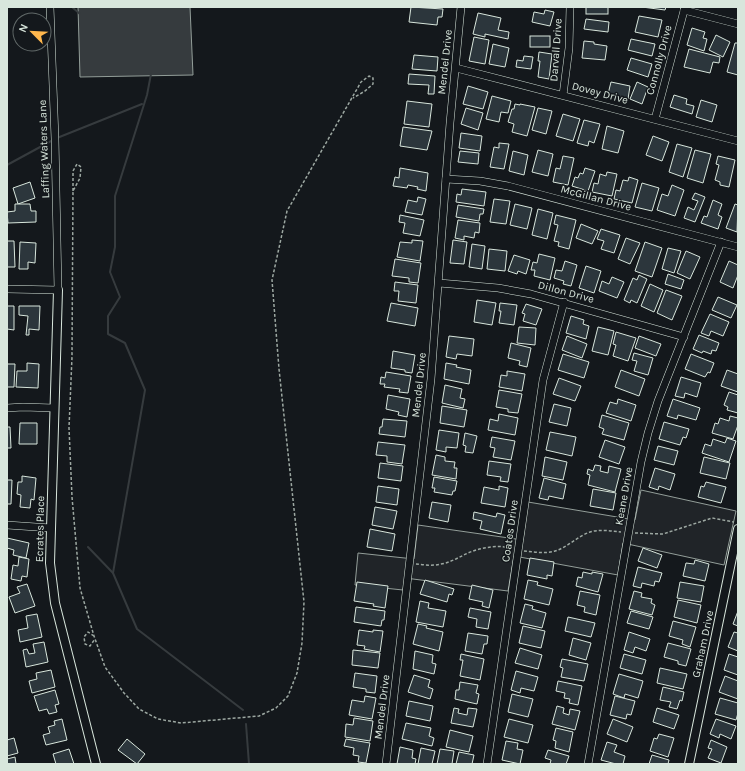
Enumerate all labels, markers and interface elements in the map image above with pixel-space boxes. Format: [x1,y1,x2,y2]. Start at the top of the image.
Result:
north arrow [12,12,52,52]
street label: Darvall Drive [547,18,565,82]
text: N [16,22,31,34]
street label: Connolly Drive [643,23,675,96]
street label: Mendel Drive [435,29,455,95]
street label: Dovey Drive [570,79,630,107]
street label: Laffing Waters Lane [36,99,52,199]
street label: McGillan Drive [559,182,633,214]
street label: Dillon Drive [536,278,596,306]
street label: Mendel Drive [409,352,429,418]
street label: Keane Drive [612,465,636,526]
street label: Ecrates Place [33,495,47,562]
street label: Coates Drive [499,499,521,563]
street label: Graham Drive [690,609,717,679]
street label: Mendel Drive [372,674,392,740]

